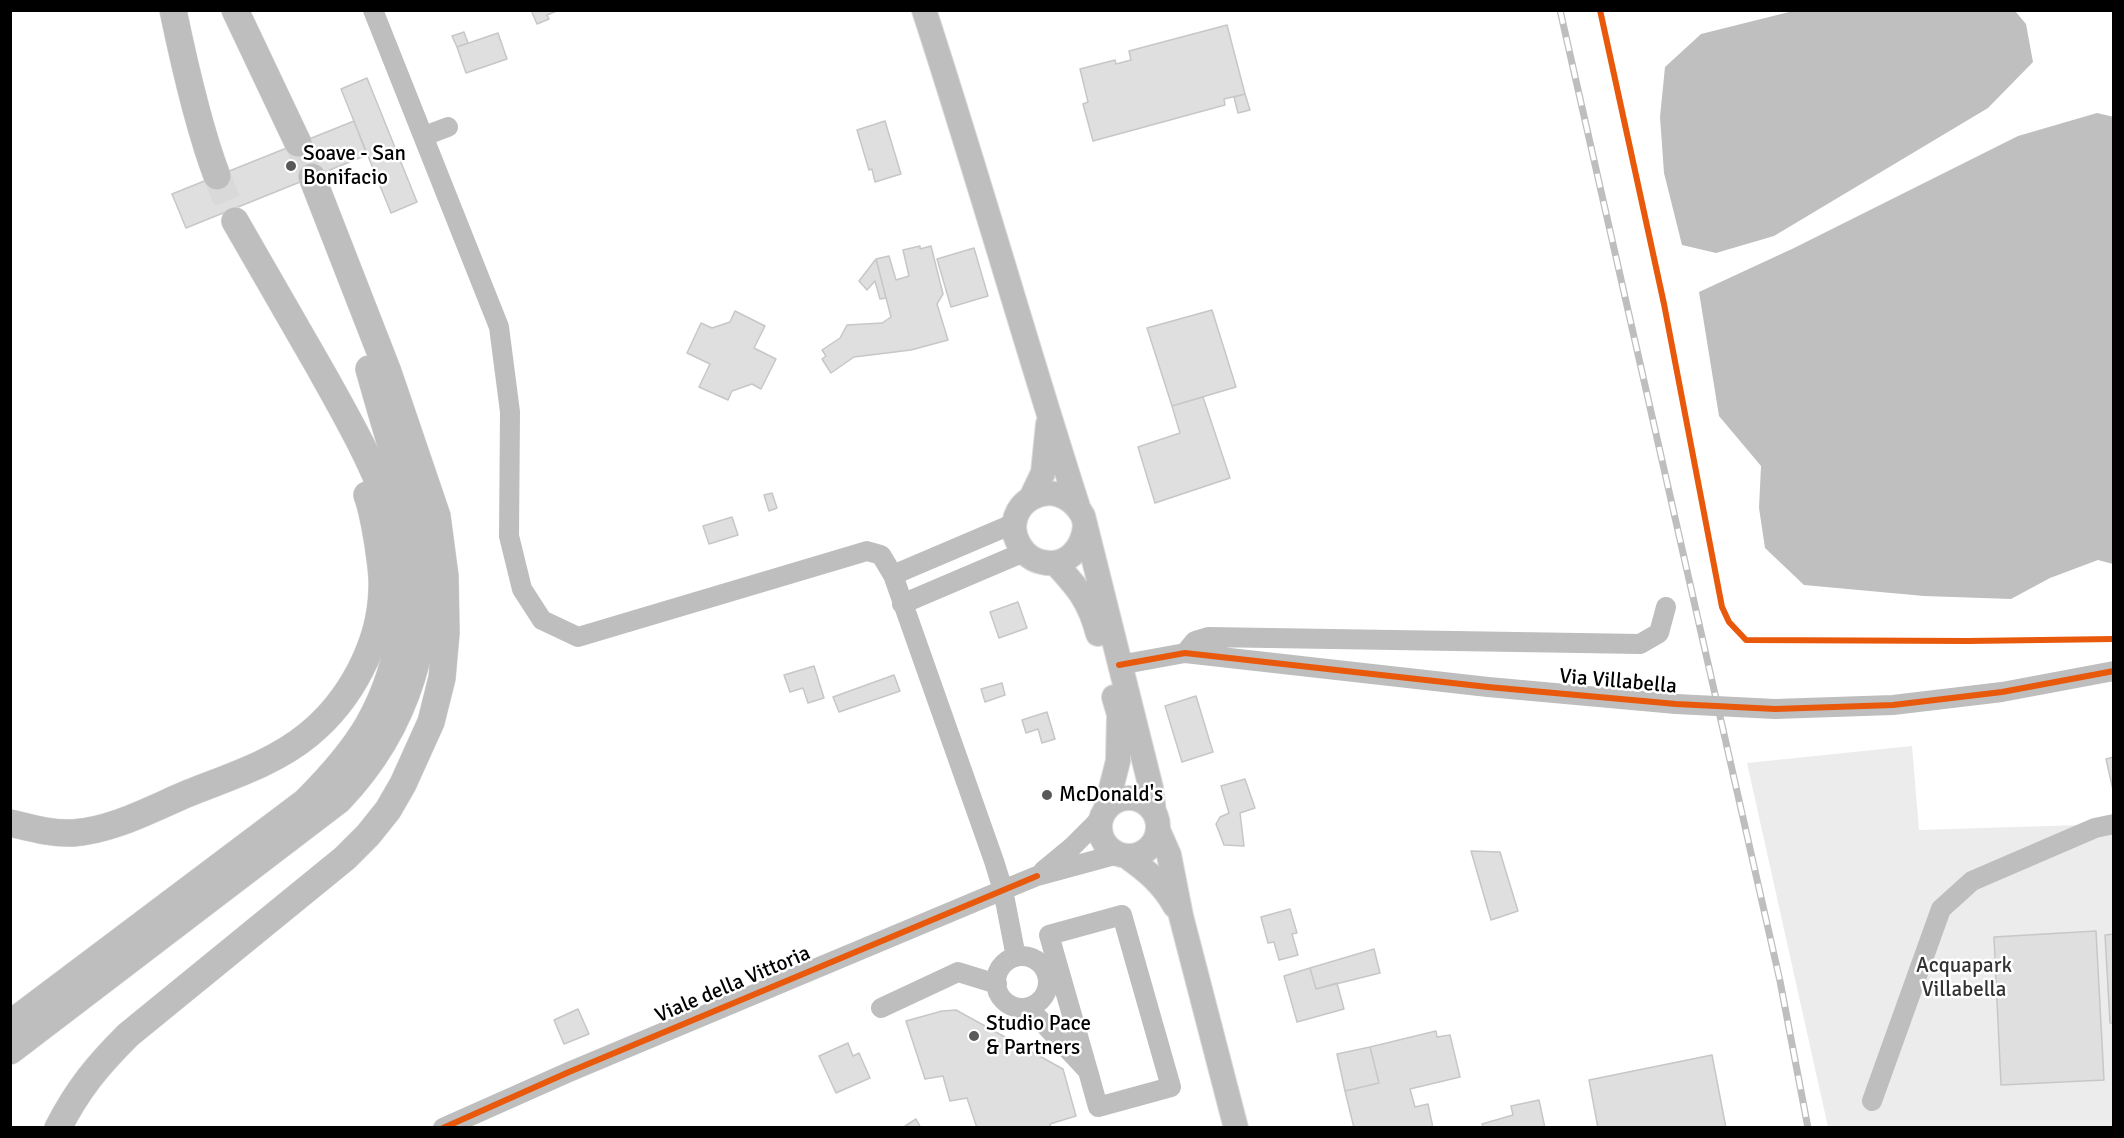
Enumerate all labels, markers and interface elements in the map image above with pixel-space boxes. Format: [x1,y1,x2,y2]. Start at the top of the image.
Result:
place label: Soave - San Bonifacio [303,141,406,191]
marker: Soave - San Bonifacio [284,159,298,173]
street label: Via Villabella [1558,664,1678,700]
place label: McDonald's [1059,782,1163,808]
marker: McDonald's [1040,788,1054,802]
street label: Viale della Vittoria [652,941,814,1029]
park label: Acquapark Villabella [1916,953,2012,1003]
place label: Studio Pace & Partners [986,1011,1091,1061]
marker: Studio Pace & Partners [967,1029,981,1043]

